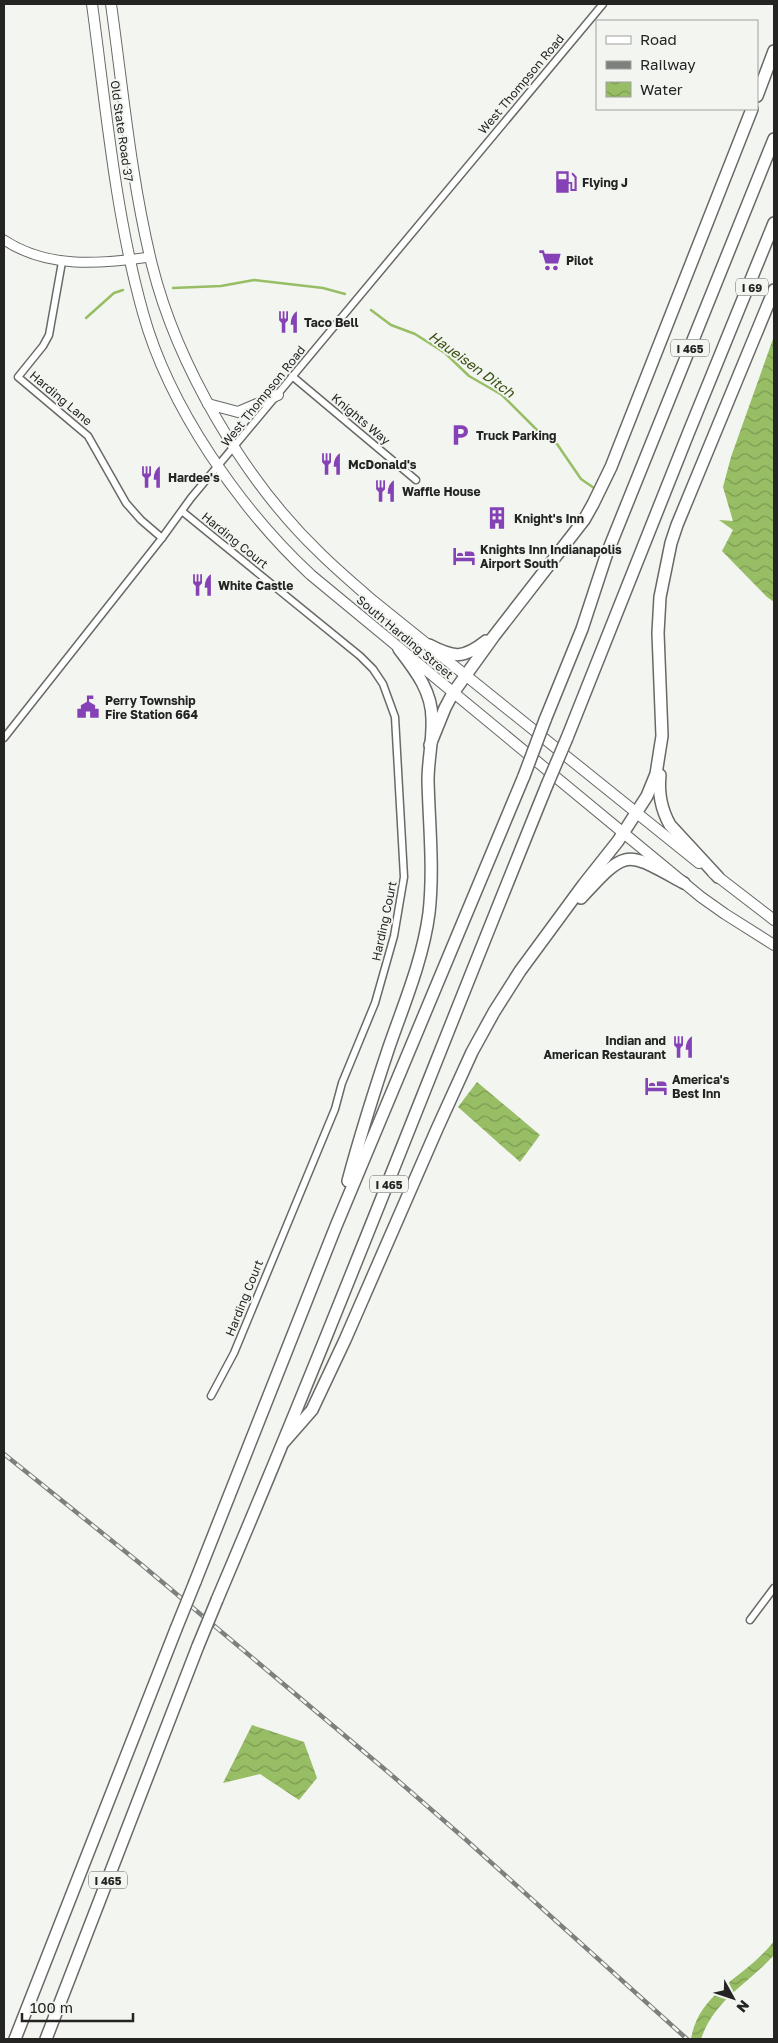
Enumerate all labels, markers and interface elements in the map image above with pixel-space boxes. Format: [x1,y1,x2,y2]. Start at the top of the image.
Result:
legend [596,20,758,110]
text: Road [640,30,677,48]
street label: West Thompson Road [475,31,567,137]
text: Railway [640,55,696,73]
street label: Old State Road 37 [107,79,137,183]
text: Water [640,80,683,98]
fuel station icon: Flying J [553,169,579,195]
place label: Flying J [582,175,628,190]
supermarket icon: Pilot [537,247,563,273]
place label: Pilot [566,253,593,268]
road number: I 69 [736,278,768,296]
restaurant icon: Taco Bell [275,309,301,335]
place label: Taco Bell [304,315,358,330]
water label: Haueisen Ditch [426,327,519,402]
road number: I 465 [671,339,709,356]
street label: West Thompson Road [218,343,308,449]
street label: Harding Lane [27,368,95,428]
street label: Knights Way [329,390,394,448]
parking icon: Truck Parking [447,422,473,448]
place label: Truck Parking [476,428,556,443]
restaurant icon: McDonald's [318,451,344,477]
place label: McDonald's [348,457,417,472]
restaurant icon: Hardee's [138,464,164,490]
place label: Hardee's [168,470,220,485]
restaurant icon: Waffle House [372,478,398,504]
place label: Waffle House [402,484,481,499]
building icon: Knight's Inn [484,505,510,531]
street label: Harding Court [199,509,271,571]
place label: Knight's Inn [514,511,584,526]
place label: Knights Inn Indianapolis Airport South [480,542,622,571]
hotel icon: Knights Inn Indianapolis Airport South [451,543,477,569]
restaurant icon: White Castle [189,572,215,598]
place label: White Castle [218,578,293,593]
street label: South Harding Street [354,592,457,682]
place label: Perry Township Fire Station 664 [105,693,198,722]
public building icon: Perry Township Fire Station 664 [75,694,101,720]
street label: Harding Court [368,880,400,962]
place label: Indian and American Restaurant [543,1033,666,1062]
restaurant icon: Indian and American Restaurant [670,1034,696,1060]
place label: America's Best Inn [672,1072,730,1101]
hotel icon: America's Best Inn [643,1073,669,1099]
road number: I 465 [370,1176,408,1192]
street label: Harding Court [222,1257,266,1338]
road number: I 465 [89,1872,127,1888]
north arrow [708,1973,758,2023]
scale bar [22,1990,134,2022]
text: N [733,1997,753,2016]
text: 100 m [30,1998,73,2016]

